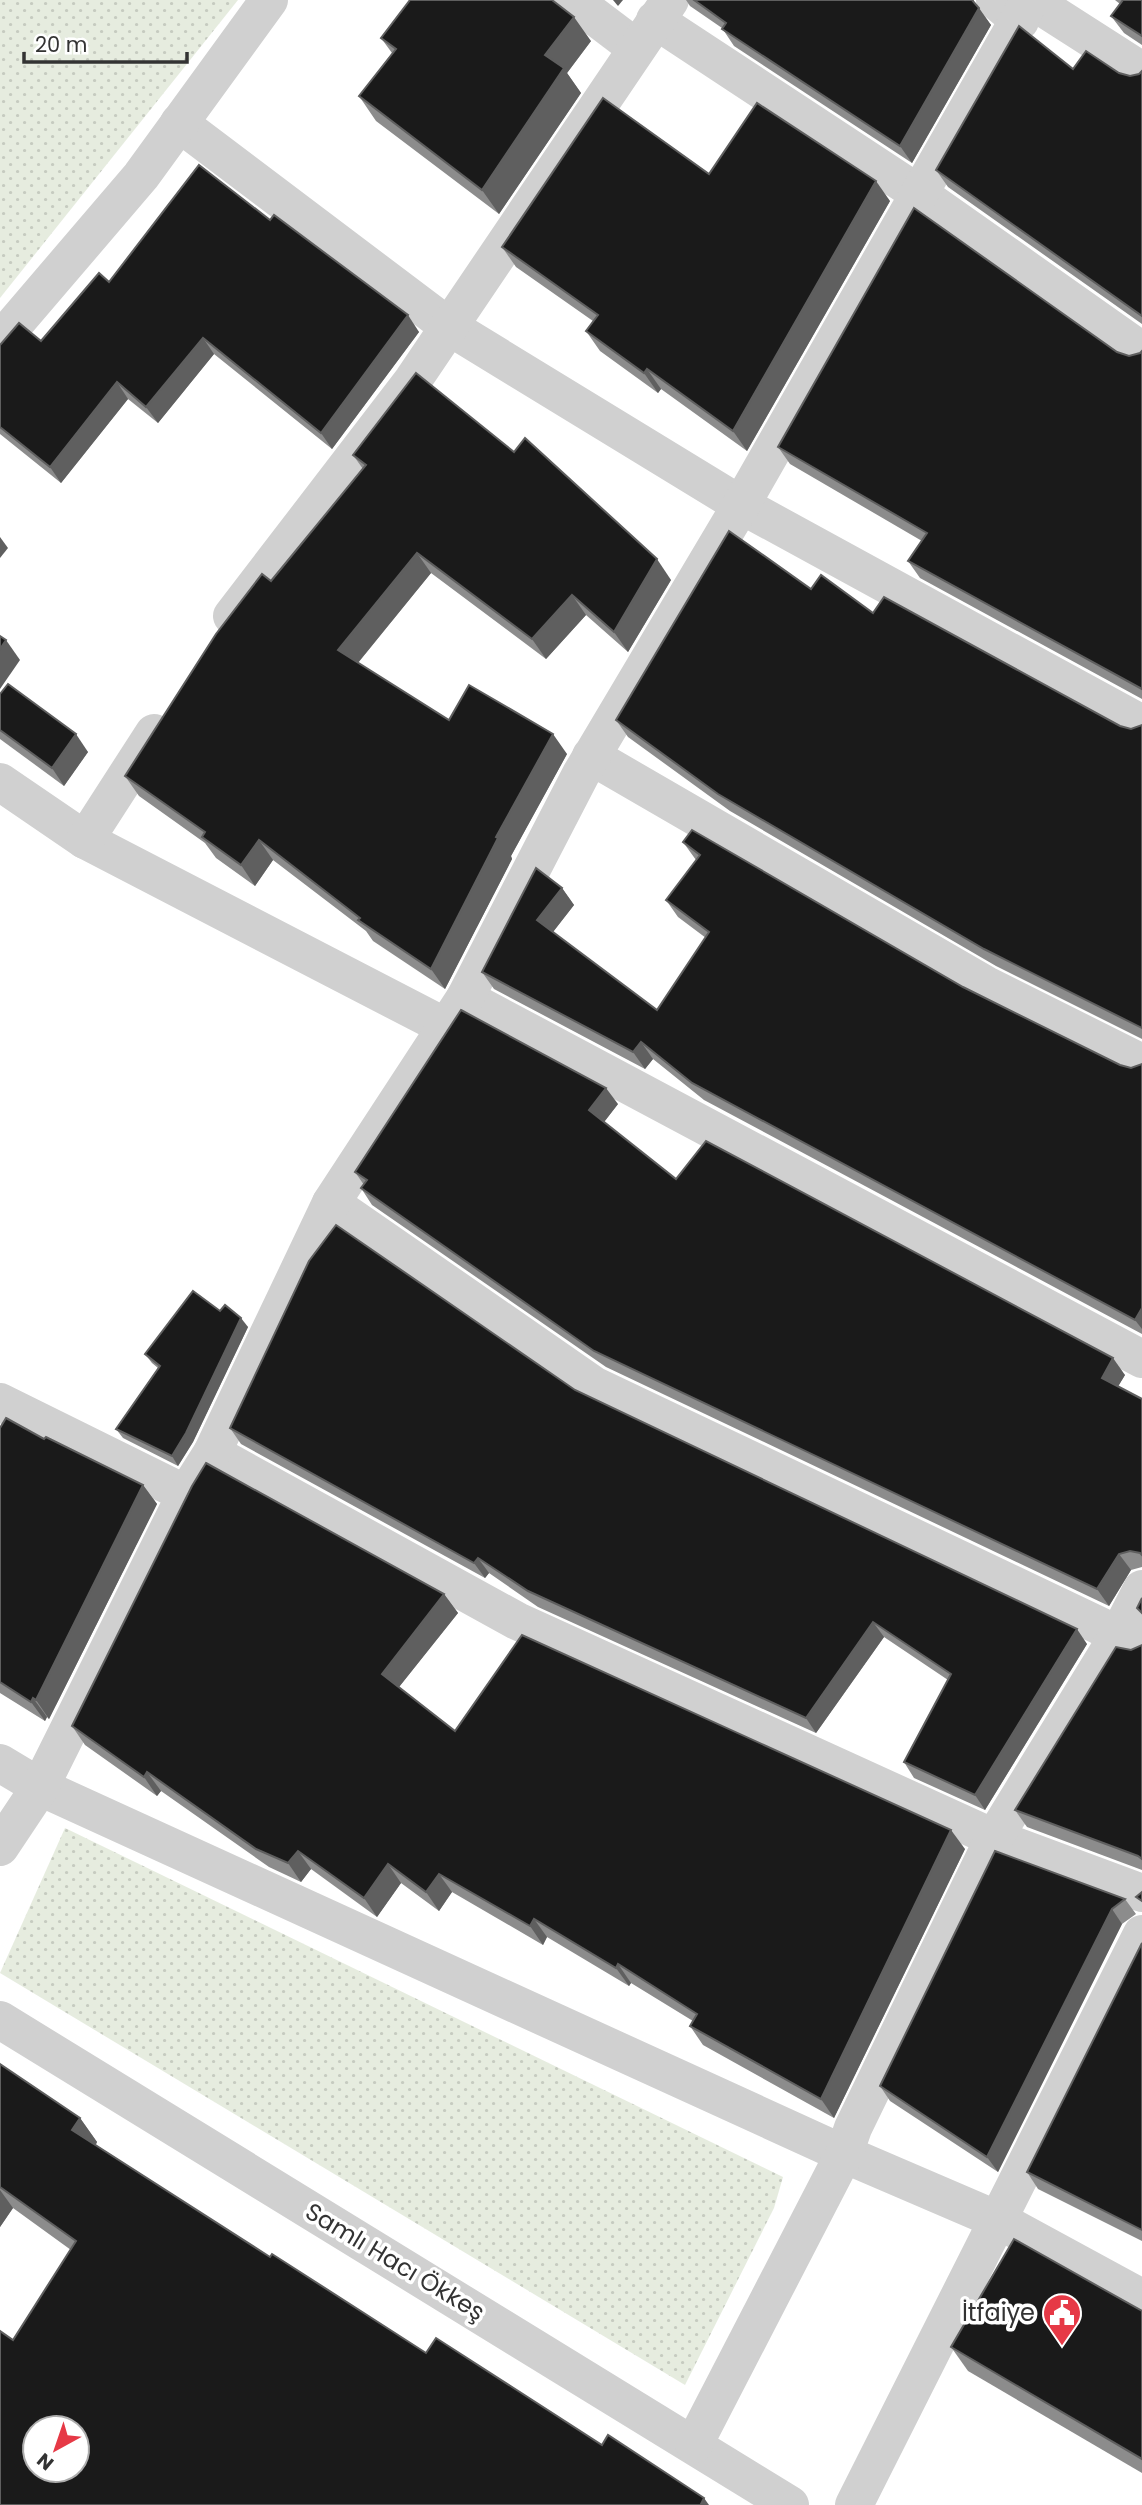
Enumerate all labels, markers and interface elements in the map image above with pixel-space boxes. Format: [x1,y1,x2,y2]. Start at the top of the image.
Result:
scale bar [24,21,187,65]
text: 20 m [35,30,88,59]
street label: Samlı Hacı Ökkeş [299,2195,491,2328]
public building icon: İtfaiye [1041,2292,1083,2347]
place label: İtfaiye [962,2296,1035,2329]
north arrow [21,2414,91,2484]
text: N [31,2447,60,2477]

